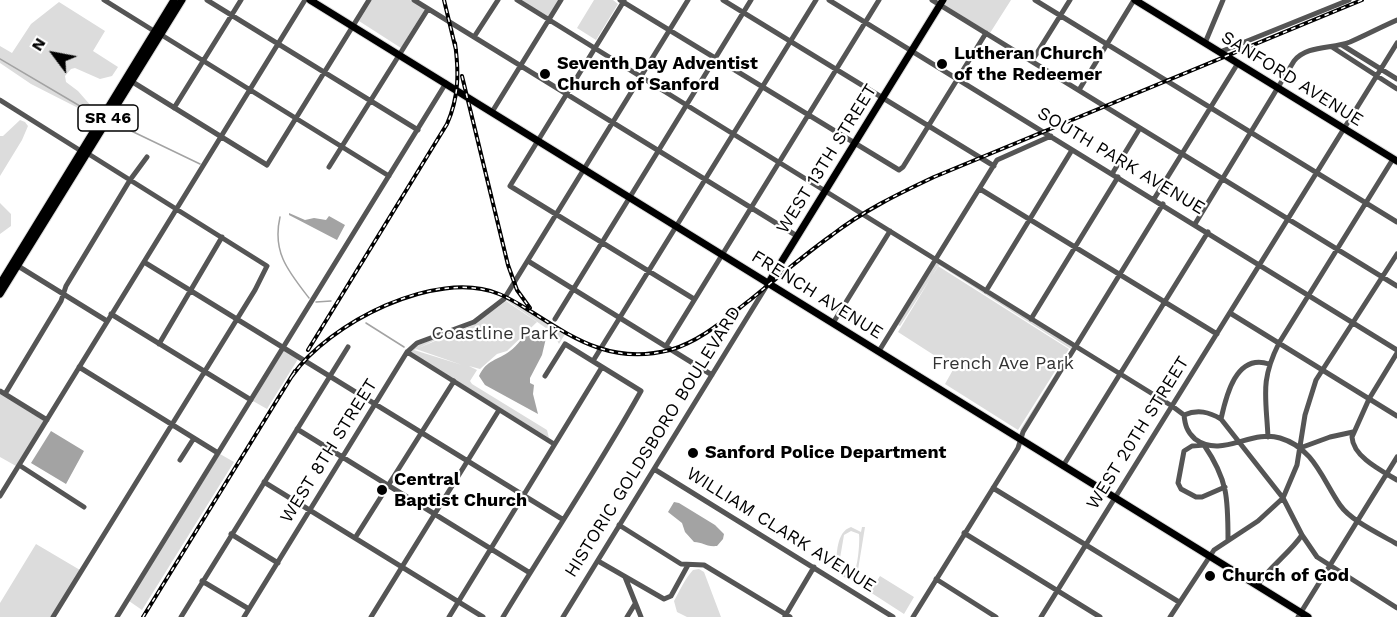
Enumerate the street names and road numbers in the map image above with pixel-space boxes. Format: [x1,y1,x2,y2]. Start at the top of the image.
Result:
street label: SANFORD AVENUE [1217,27,1367,131]
street label: WEST 13TH STREET [772,80,882,238]
street label: SOUTH PARK AVENUE [1033,102,1209,220]
road number: SR 46 [78,105,138,131]
street label: FRENCH AVENUE [747,246,887,344]
street label: HISTORIC GOLDSBORO BOULEVARD [560,303,746,581]
street label: WEST 20TH STREET [1082,352,1194,514]
street label: WEST 8TH STREET [276,375,382,527]
street label: WILLIAM CLARK AVENUE [682,463,880,597]

